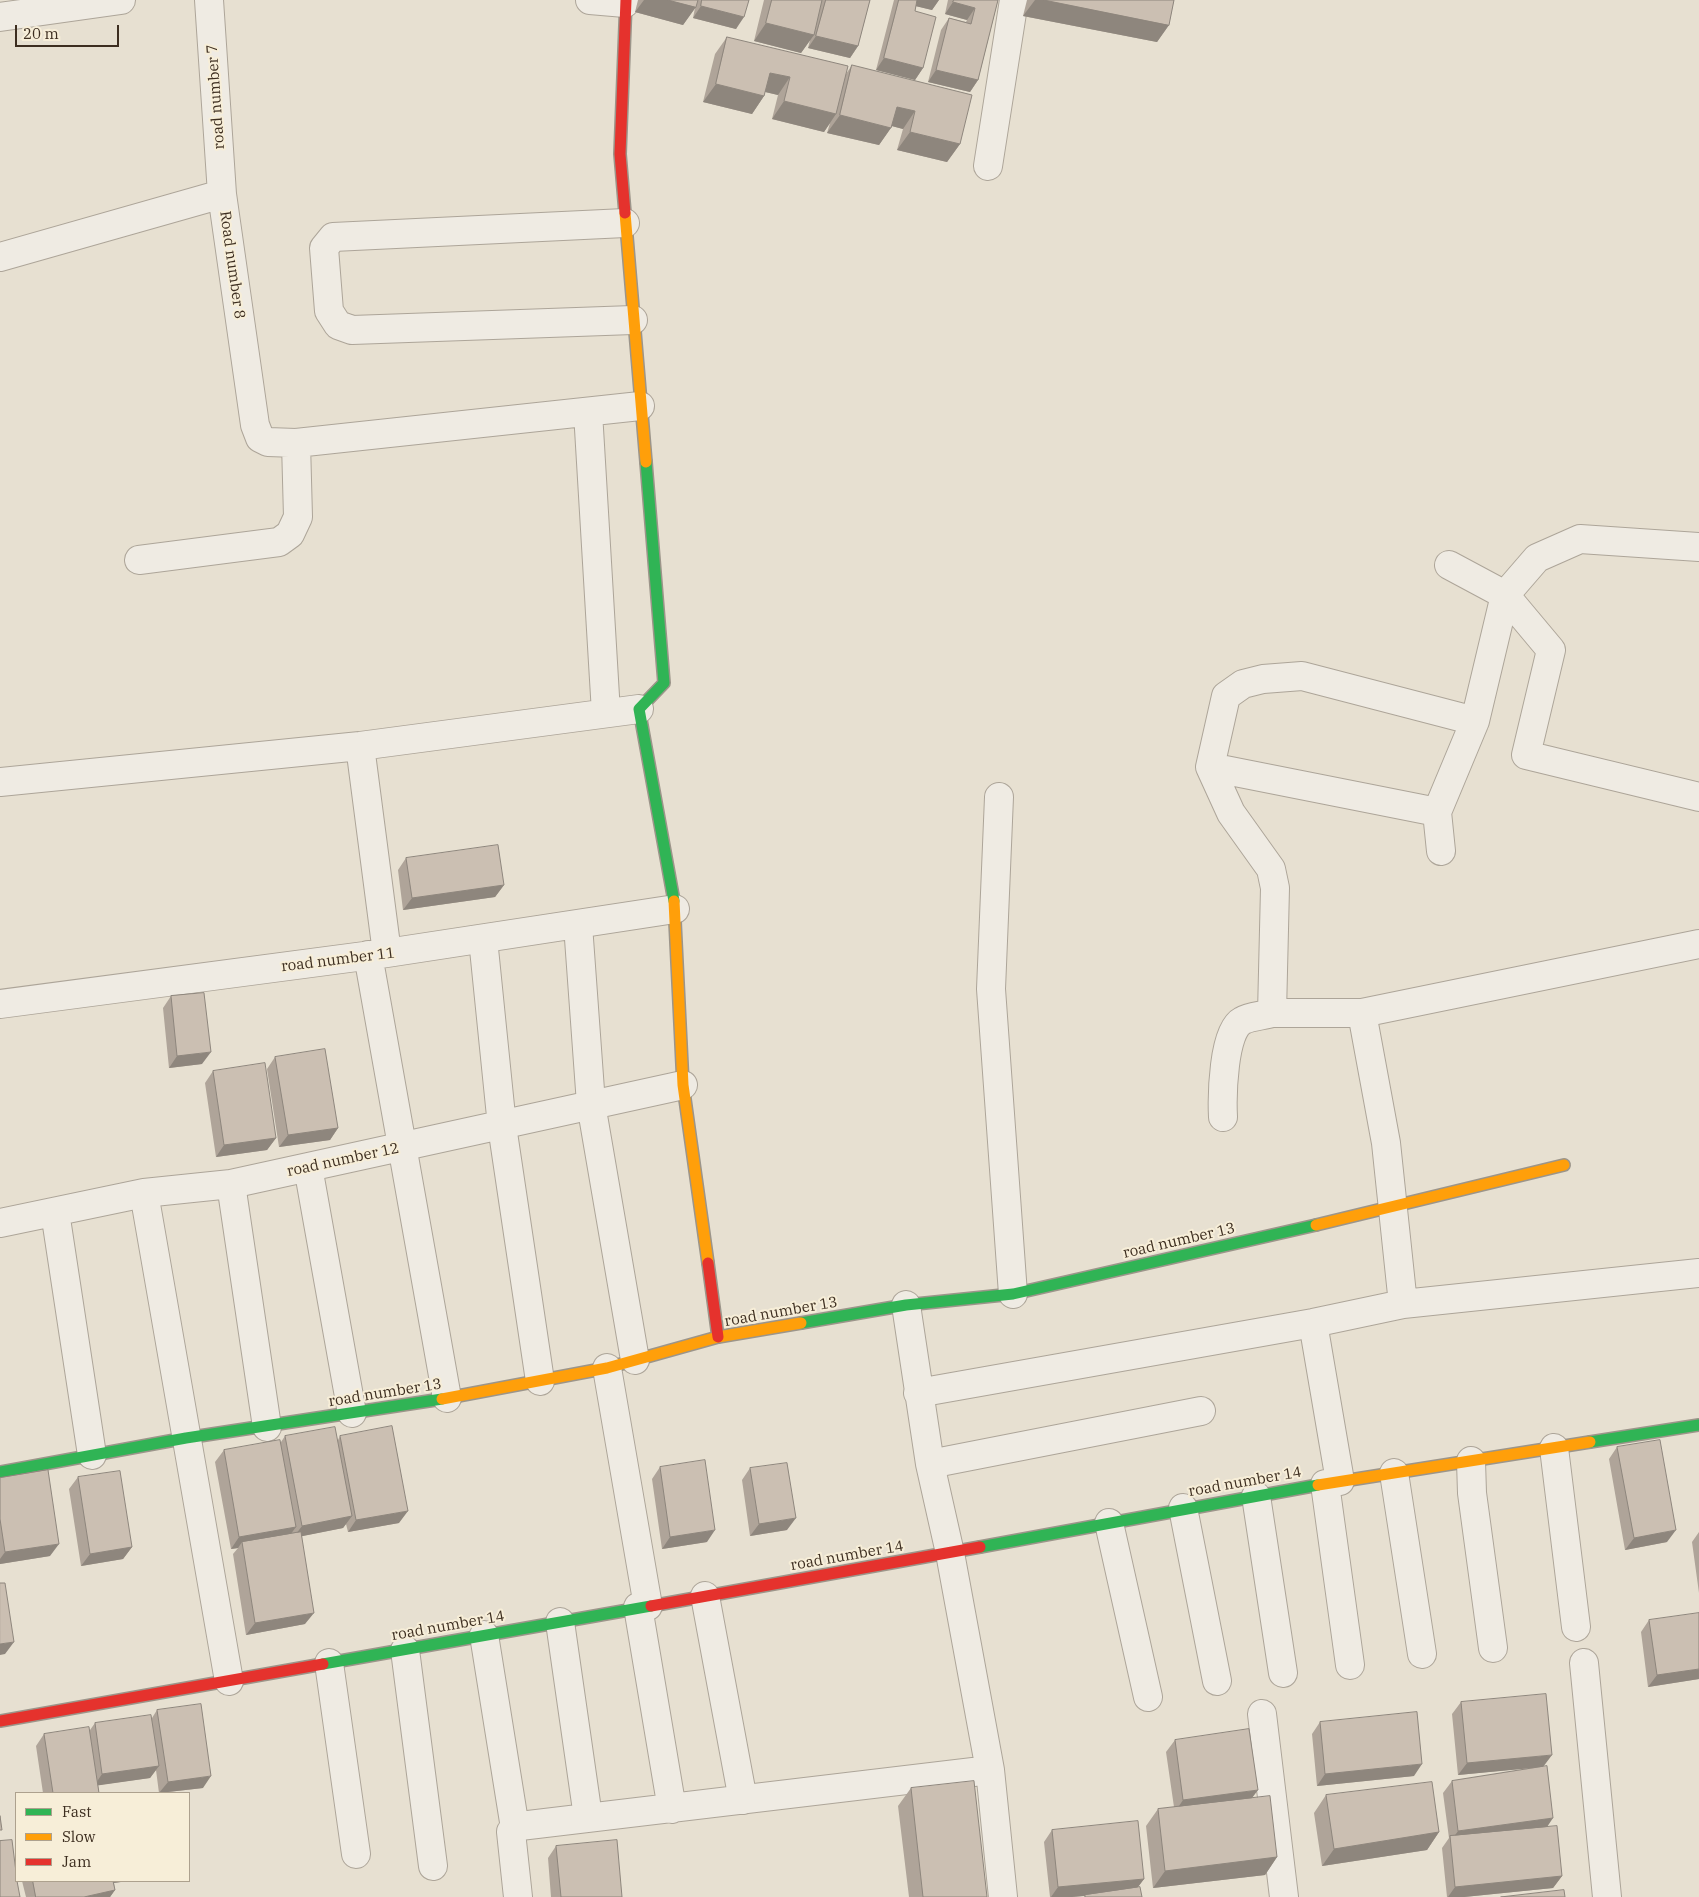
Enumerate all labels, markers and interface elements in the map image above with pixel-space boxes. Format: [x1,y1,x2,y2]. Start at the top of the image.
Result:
scale bar [18,15,121,47]
text: 20 m [23,24,59,43]
street label: road number 7 [203,44,229,150]
street label: Road number 8 [216,210,248,320]
street label: road number 11 [280,944,396,976]
street label: road number 12 [285,1139,401,1181]
street label: road number 13 [1121,1219,1237,1263]
street label: road number 13 [723,1293,839,1331]
street label: road number 13 [327,1375,443,1411]
street label: road number 14 [1187,1463,1303,1501]
street label: road number 14 [789,1537,905,1575]
street label: road number 14 [390,1607,506,1645]
legend [15,1792,190,1882]
text: Fast [62,1802,92,1821]
text: Slow [62,1827,95,1846]
text: Jam [62,1852,91,1871]

